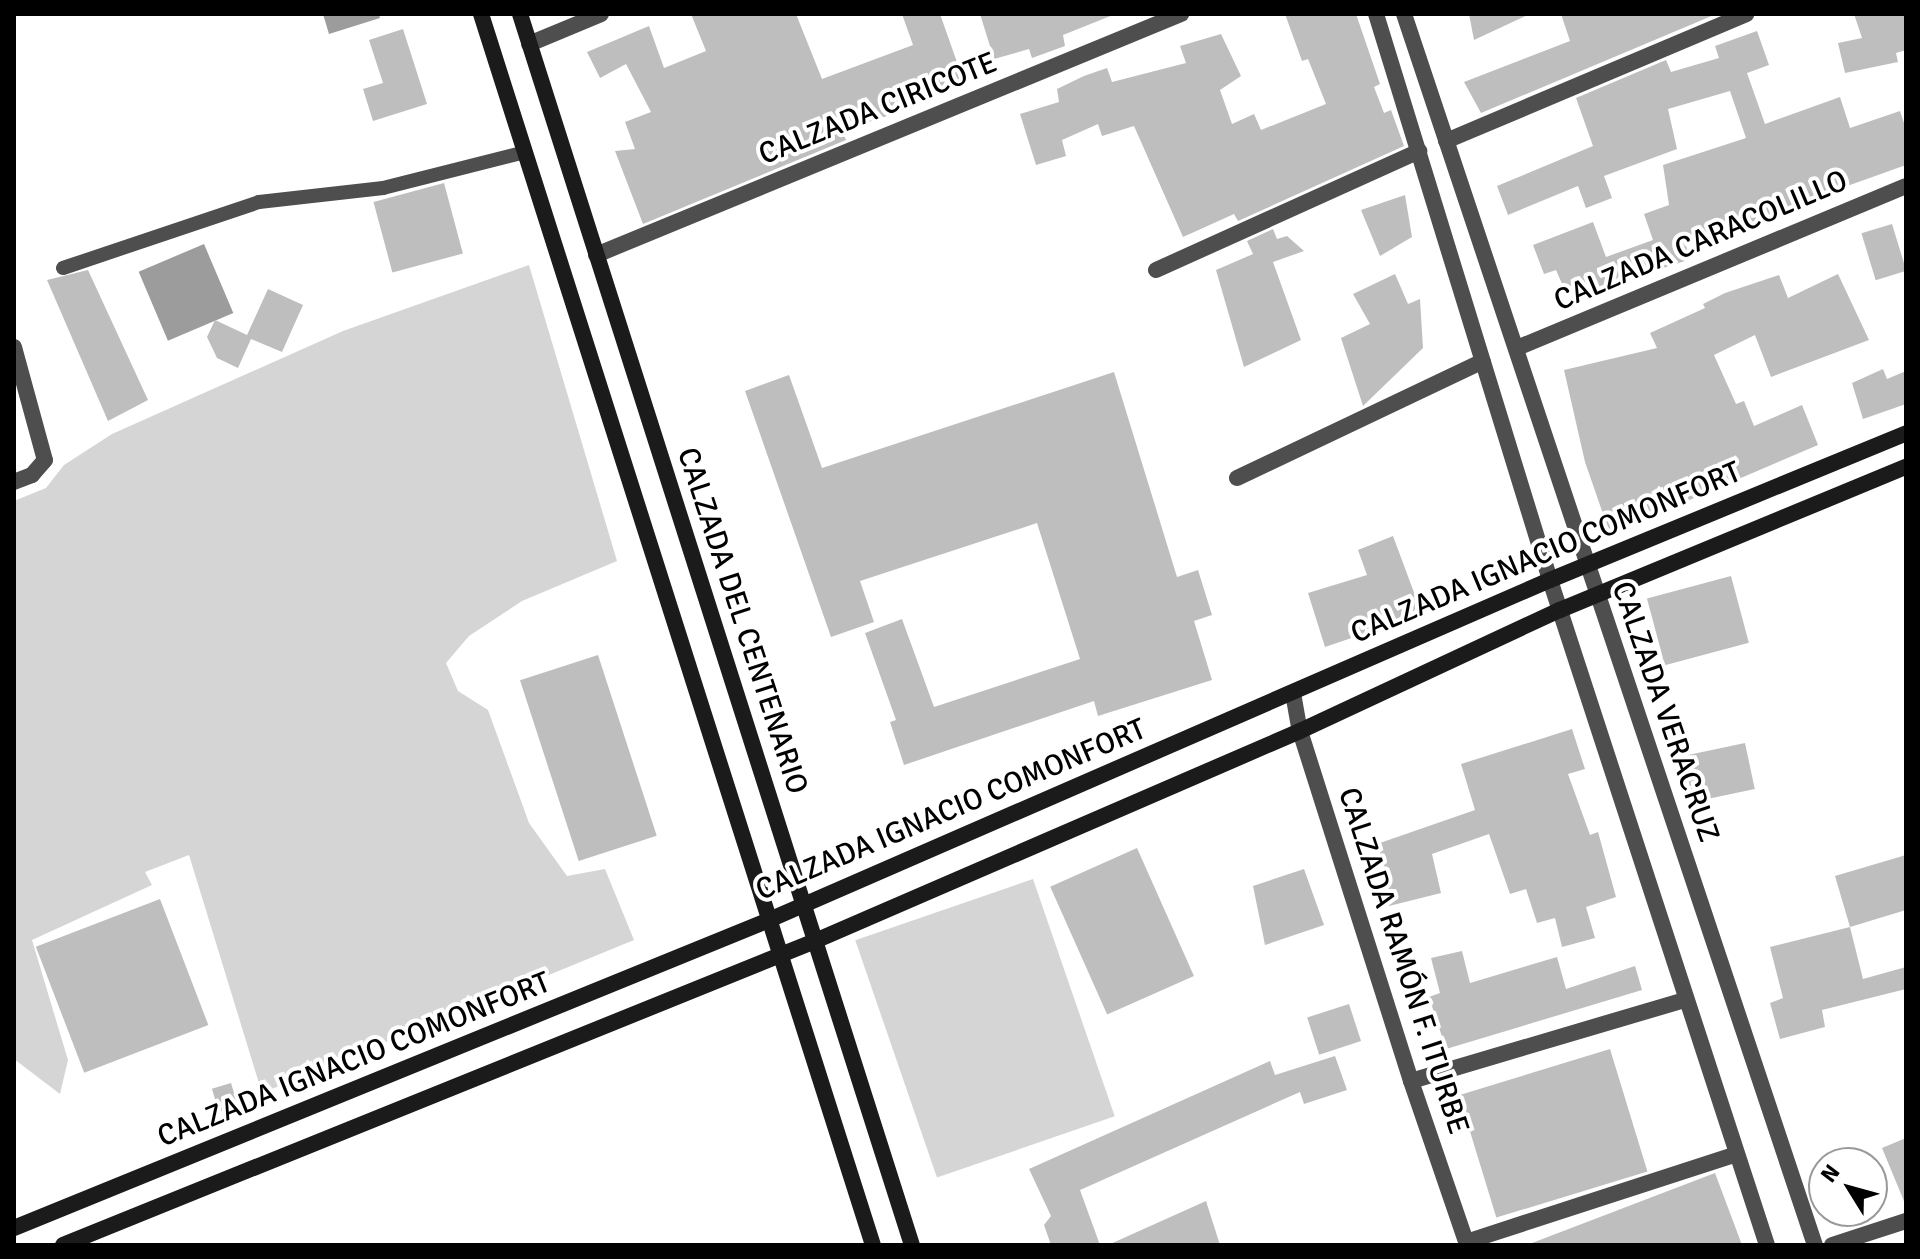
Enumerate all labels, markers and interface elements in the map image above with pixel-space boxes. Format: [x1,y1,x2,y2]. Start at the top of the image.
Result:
street label: CALZADA CIRICOTE [754,45,1002,173]
street label: CALZADA CARACOLILLO [1549,163,1853,319]
street label: CALZADA DEL CENTENARIO [669,443,815,799]
street label: CALZADA IGNACIO COMONFORT [1346,454,1746,652]
street label: CALZADA VERACRUZ [1603,577,1727,847]
street label: CALZADA IGNACIO COMONFORT [751,711,1151,909]
street label: CALZADA RAMÓN F. ITURBE [1330,783,1476,1139]
street label: CALZADA IGNACIO COMONFORT [152,965,556,1155]
north arrow [1808,1147,1888,1227]
text: N [1815,1159,1845,1188]

